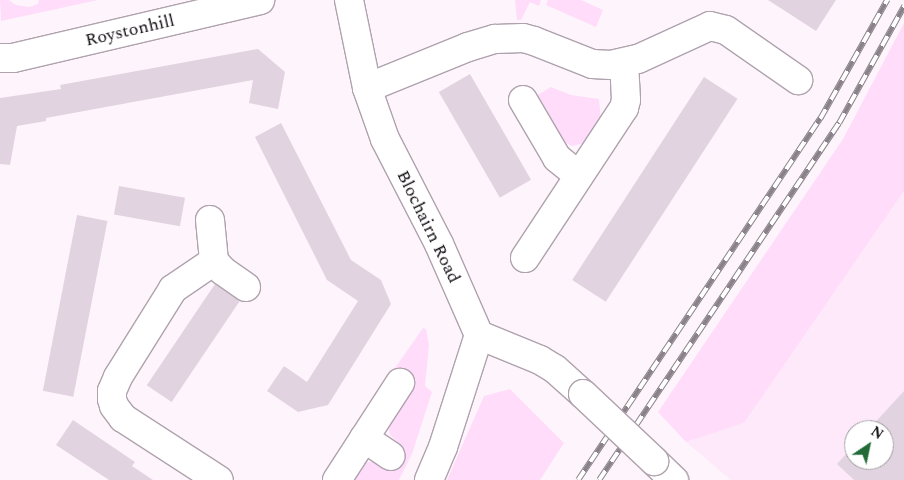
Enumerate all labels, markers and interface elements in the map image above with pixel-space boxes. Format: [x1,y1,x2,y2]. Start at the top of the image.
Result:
street label: Roystonhill [83,10,177,52]
street label: Blochairn Road [391,167,465,287]
north arrow [844,420,894,470]
text: N [866,421,888,445]

